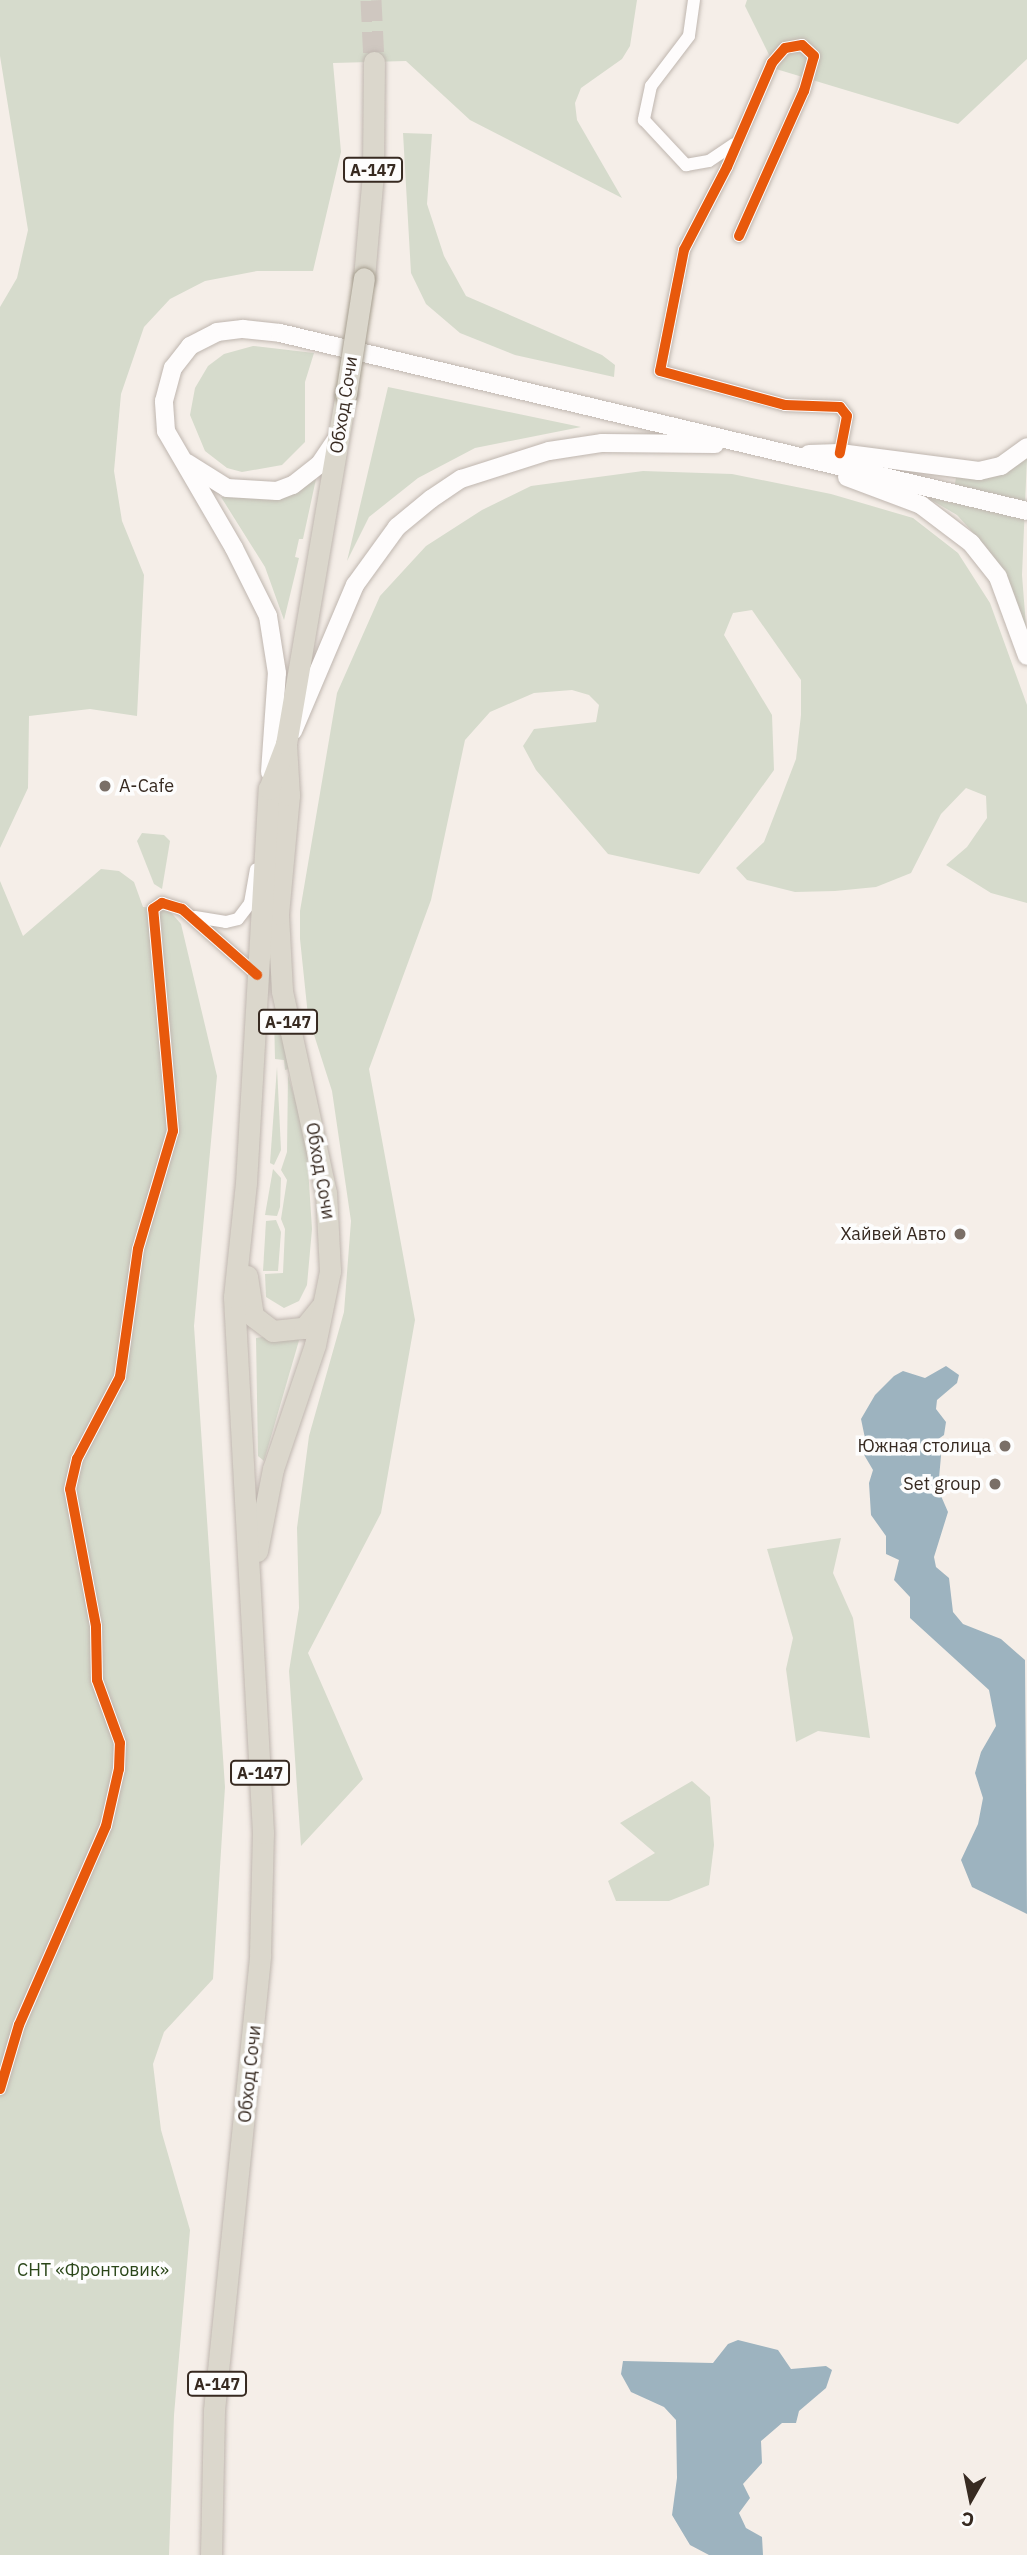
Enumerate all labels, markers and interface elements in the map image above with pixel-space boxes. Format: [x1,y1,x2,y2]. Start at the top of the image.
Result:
road number: А-147 [342,158,404,182]
street label: Обход Сочи [326,355,362,455]
place label: A-Cafe [119,775,174,797]
marker: A-Cafe [97,778,113,794]
road number: А-147 [256,1010,320,1034]
street label: Обход Сочи [301,1121,339,1221]
place label: Хайвей Авто [840,1223,946,1245]
marker: Хайвей Авто [952,1226,968,1242]
place label: Южная столица [857,1435,991,1457]
marker: Южная столица [997,1438,1013,1454]
place label: Set group [903,1473,981,1495]
marker: Set group [987,1476,1003,1492]
road number: А-147 [229,1760,292,1786]
street label: Обход Сочи [234,2024,266,2124]
park label: СНТ «Фронтовик» [17,2259,169,2281]
road number: А-147 [186,2372,248,2396]
north arrow [936,2464,1006,2534]
text: С [960,2507,976,2533]

